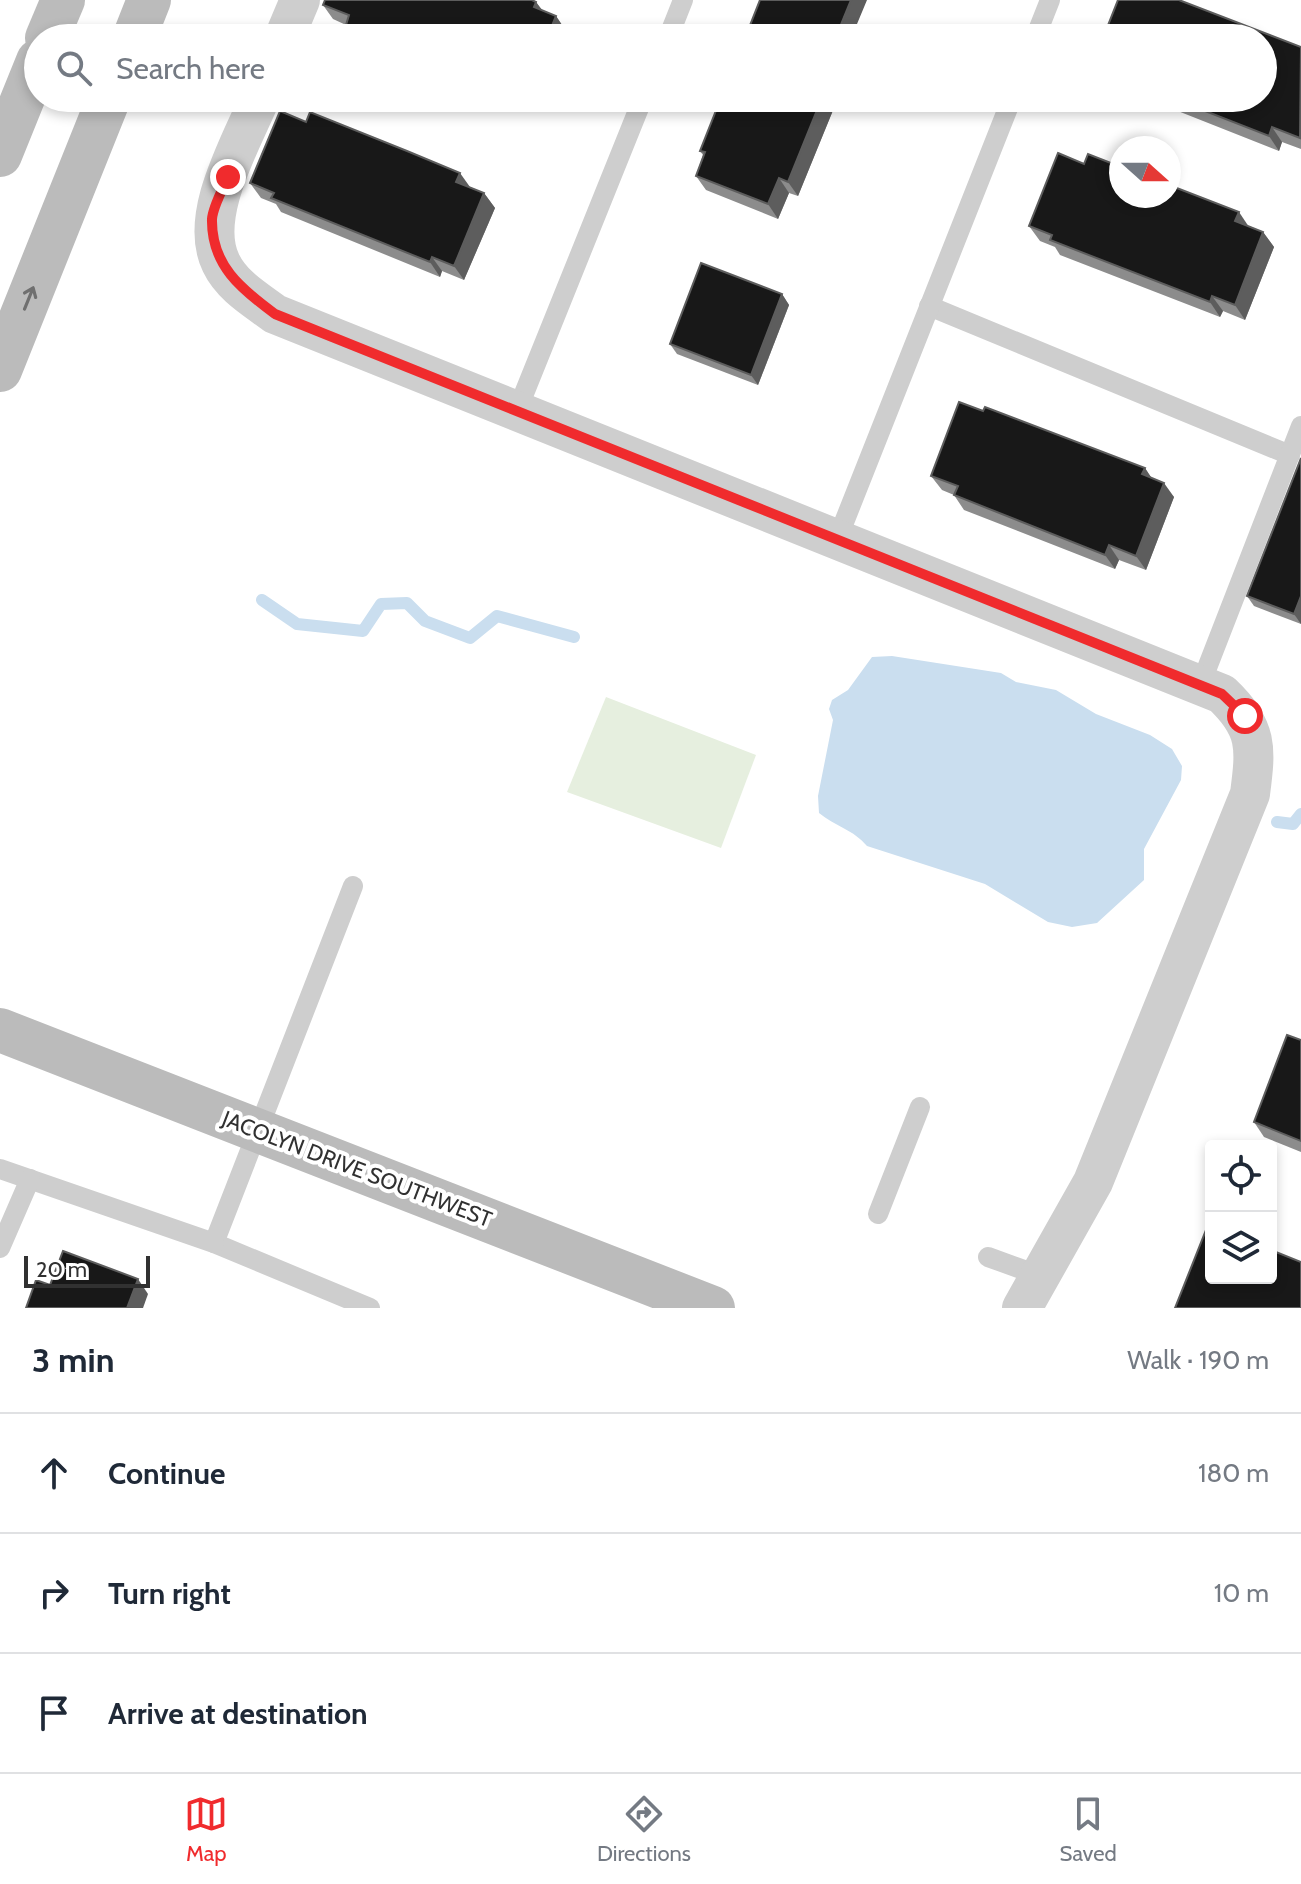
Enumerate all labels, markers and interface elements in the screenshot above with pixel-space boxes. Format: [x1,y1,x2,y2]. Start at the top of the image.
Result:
search box [24,24,1277,112]
icon: search [52,46,96,90]
text: Search here [116,50,265,87]
north arrow [1109,136,1181,208]
route end [210,159,246,195]
one-way arrow [23,286,37,311]
route start [1227,698,1263,734]
street label: JACOLYN DRIVE SOUTHWEST [217,1105,496,1233]
map controls [1205,1140,1277,1284]
button: locate [1205,1140,1277,1212]
button: layers [1205,1212,1277,1284]
scale bar [24,1252,150,1288]
text: 20 m [36,1256,87,1283]
text: 3 min [32,1339,114,1381]
text: Walk · 190 m [1127,1344,1269,1376]
icon: ahead [32,1451,76,1495]
text: Continue [108,1455,225,1492]
text: 180 m [1198,1457,1269,1489]
icon: right [32,1571,76,1615]
text: Turn right [108,1575,231,1612]
text: 10 m [1214,1577,1269,1609]
icon: arrive [32,1691,76,1735]
text: Arrive at destination [108,1695,368,1732]
tab: Map [184,1792,228,1867]
tab: Directions [597,1792,691,1867]
tab: Saved [1060,1792,1117,1867]

